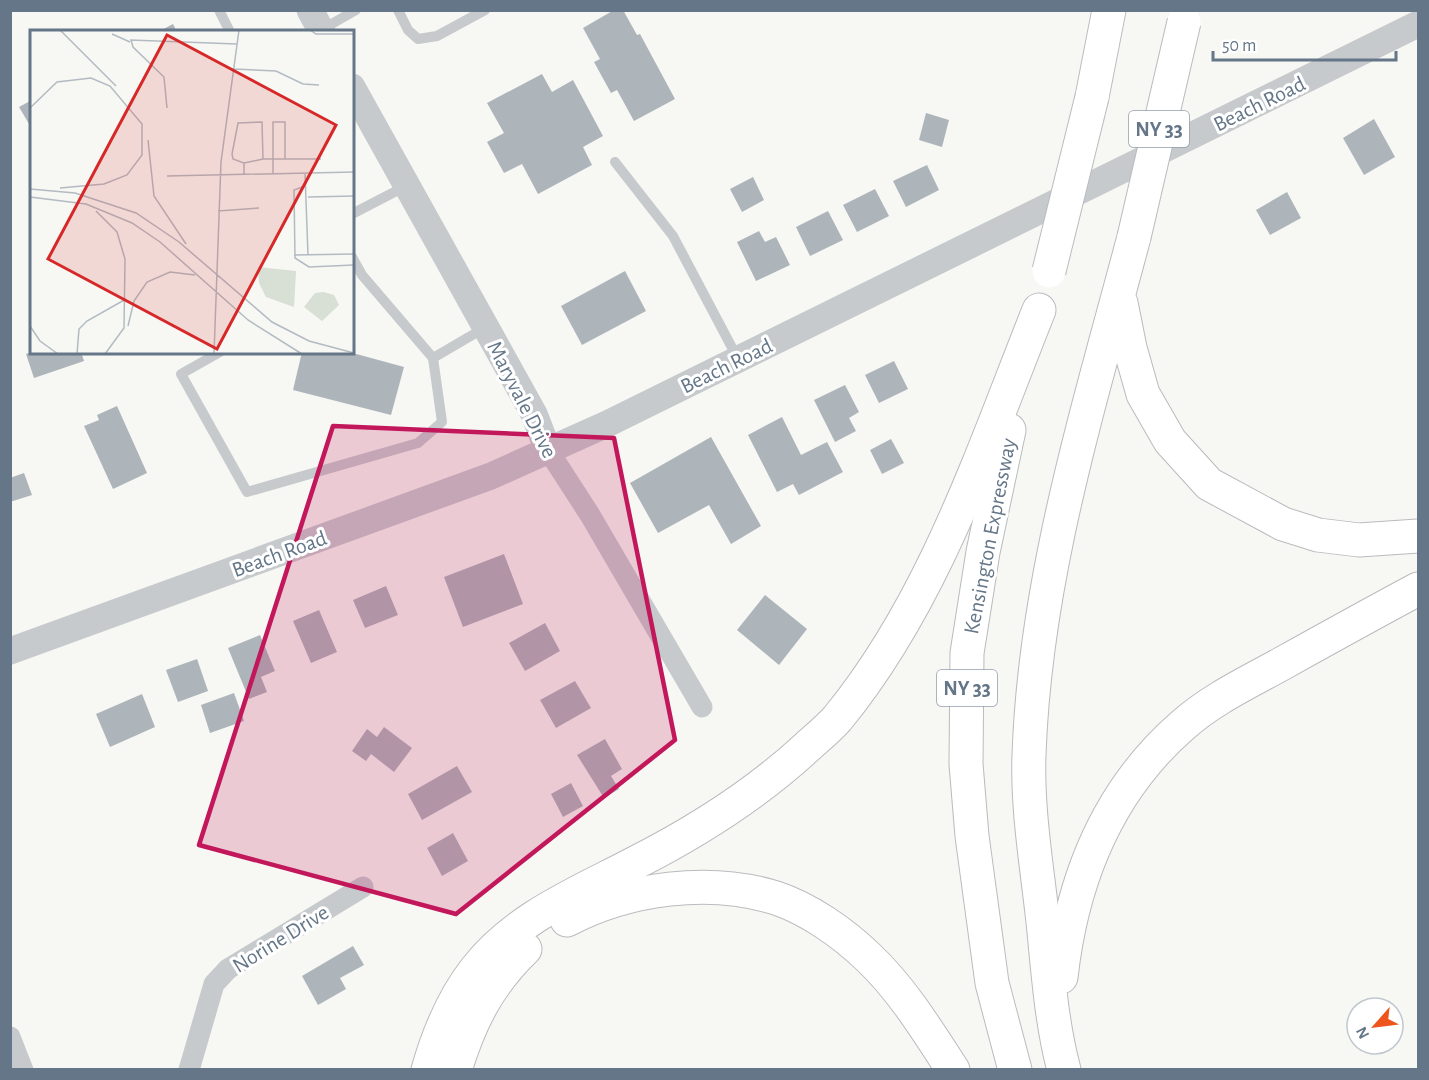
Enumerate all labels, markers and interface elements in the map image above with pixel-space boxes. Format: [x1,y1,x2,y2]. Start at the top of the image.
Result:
scale bar [1213,24,1396,62]
inset map [30,30,354,354]
text: 50 m [1222,37,1256,55]
street label: Beach Road [1210,72,1309,136]
road number: NY 33 [1129,111,1189,147]
street label: Beach Road [677,334,776,398]
street label: Maryvale Drive [483,337,561,461]
street label: Kensington Expressway [960,436,1020,636]
street label: Beach Road [229,527,330,581]
road number: NY 33 [937,670,997,706]
street label: Norine Drive [229,901,332,977]
north arrow [1345,996,1405,1056]
text: N [1353,1024,1372,1041]

